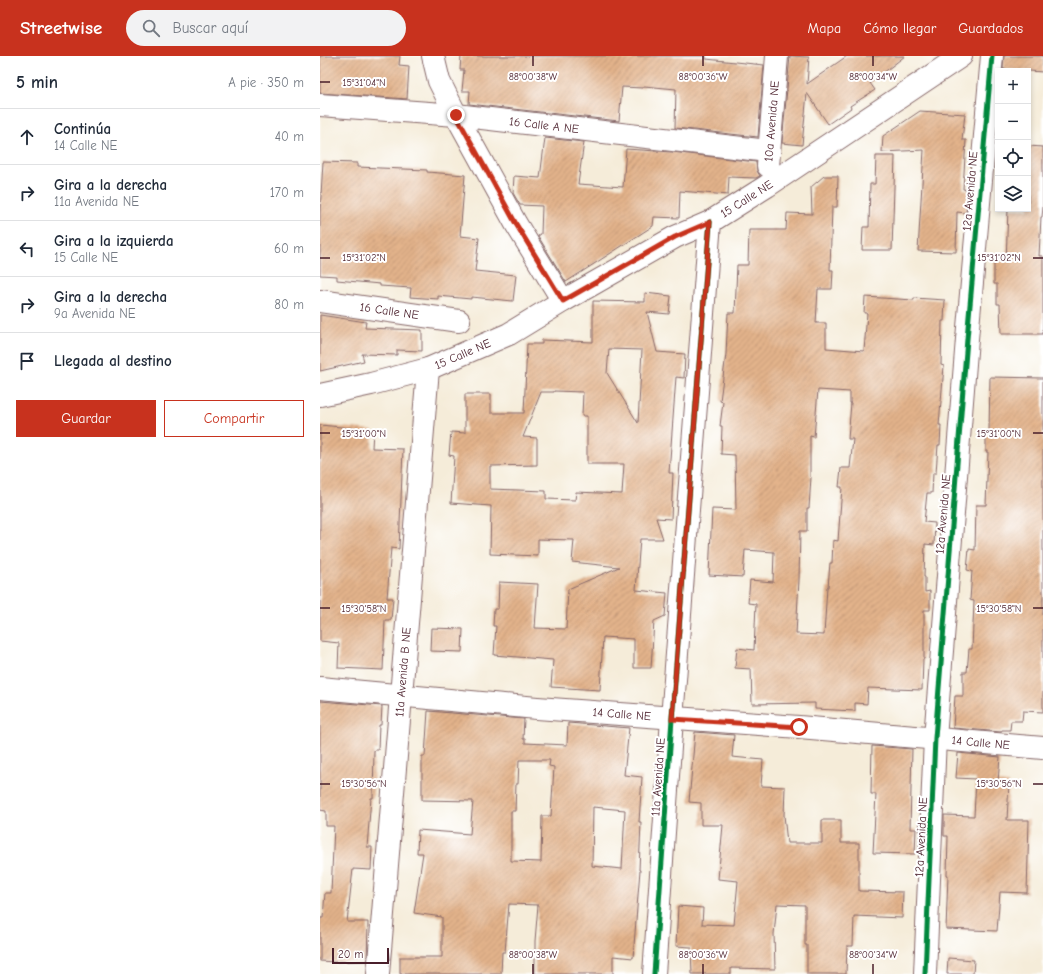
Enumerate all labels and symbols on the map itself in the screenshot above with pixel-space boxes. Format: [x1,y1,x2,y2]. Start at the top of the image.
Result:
text: 88°00'38"W [509,71,558,83]
text: 88°00'36"W [679,71,728,83]
text: 88°00'34"W [849,71,897,83]
text: 15°31'04"N [342,77,386,89]
street label: 10a Avenida NE [761,80,782,162]
route end [447,106,465,124]
street label: 16 Calle A NE [508,114,580,136]
street label: 12a Avenida NE [960,151,980,231]
street label: 15 Calle NE [718,177,776,221]
text: 15°31'02"N [342,252,386,264]
text: 15°31'02"N [977,252,1021,264]
street label: 16 Calle NE [359,300,420,322]
street label: 15 Calle NE [433,336,493,372]
text: 15°31'00"N [342,428,386,440]
text: 15°31'00"N [977,428,1021,440]
street label: 12a Avenida NE [933,474,953,554]
text: 15°30'58"N [342,603,386,615]
text: 15°30'58"N [977,603,1021,615]
street label: 11a Avenida B NE [392,627,414,718]
street label: 14 Calle NE [592,705,652,723]
route start [790,718,808,736]
street label: 14 Calle NE [951,733,1011,752]
street label: 11a Avenida NE [648,737,668,817]
text: 15°30'56"N [341,778,387,790]
text: 15°30'56"N [976,778,1022,790]
street label: 12a Avenida NE [912,797,930,877]
scale bar [332,946,389,965]
text: 88°00'38"W [509,949,558,961]
text: 88°00'36"W [679,949,728,961]
text: 88°00'34"W [849,949,897,961]

